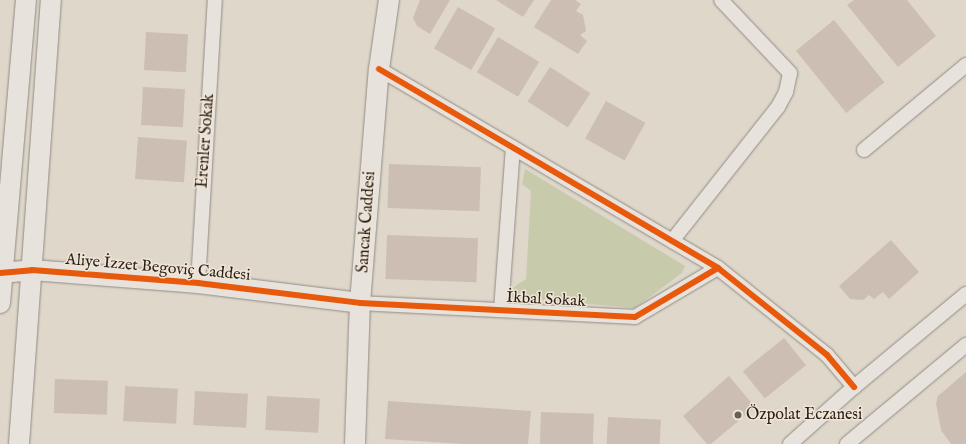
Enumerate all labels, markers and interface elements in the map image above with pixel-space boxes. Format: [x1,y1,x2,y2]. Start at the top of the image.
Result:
street label: Erenler Sokak [193,93,219,189]
street label: Sancak Caddesi [354,170,380,274]
street label: Aliye İzzet Begoviç Caddesi [65,250,251,286]
street label: İkbal Sokak [506,288,586,312]
place label: Özpolat Eczanesi [746,405,862,425]
marker: Özpolat Eczanesi [733,410,743,420]

